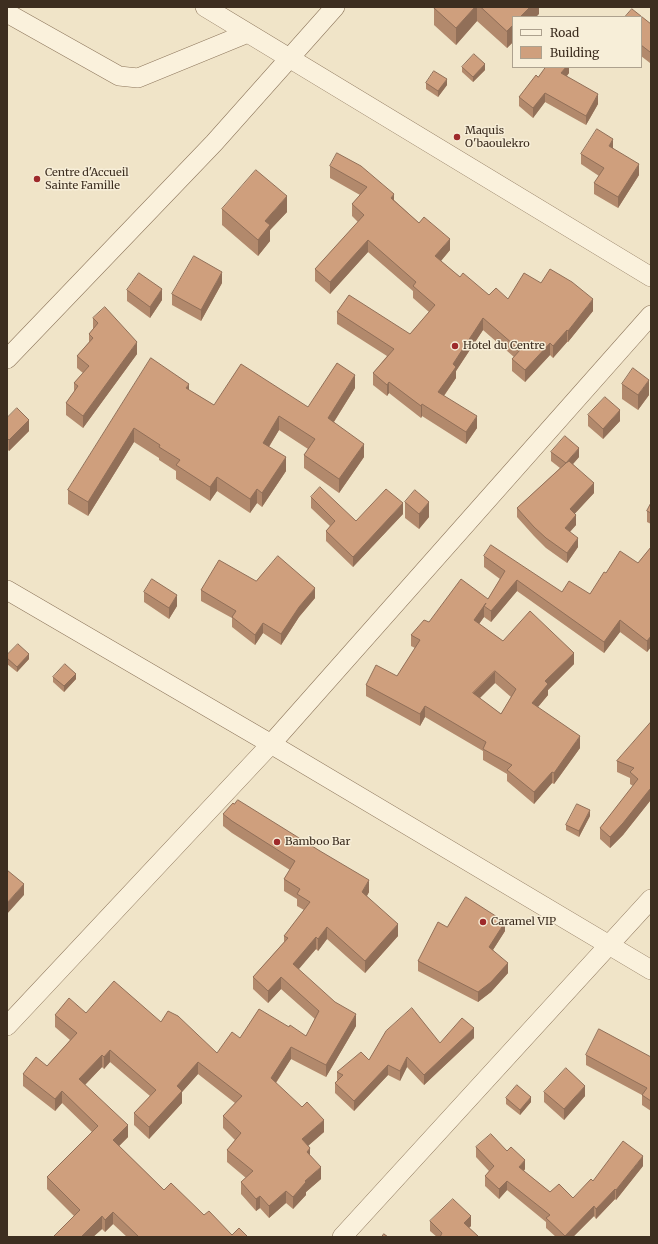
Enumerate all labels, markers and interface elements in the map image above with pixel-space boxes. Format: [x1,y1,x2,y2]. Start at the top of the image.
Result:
legend [512,16,642,68]
text: Road [550,25,579,40]
text: Building [550,45,599,60]
place label: Maquis O'baoulekro [465,124,530,150]
marker: Maquis O'baoulekro [452,132,462,142]
place label: Centre d'Accueil Sainte Famille [45,166,129,192]
marker: Centre d'Accueil Sainte Famille [32,174,42,184]
place label: Hotel du Centre [463,339,545,353]
marker: Hotel du Centre [450,341,460,351]
place label: Bamboo Bar [285,835,350,849]
marker: Bamboo Bar [272,837,282,847]
place label: Caramel VIP [491,915,556,929]
marker: Caramel VIP [478,917,488,927]

